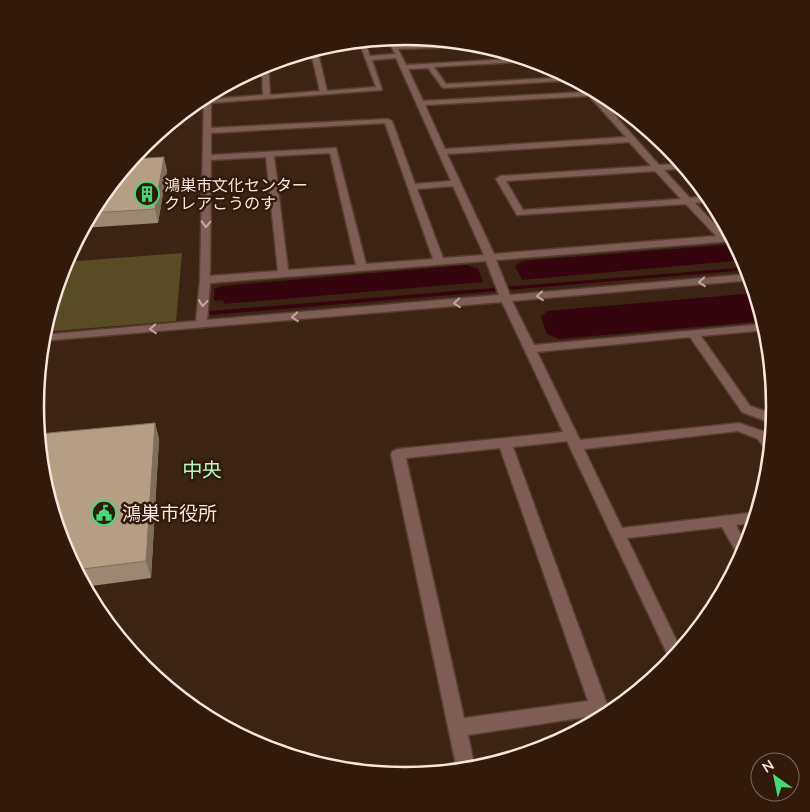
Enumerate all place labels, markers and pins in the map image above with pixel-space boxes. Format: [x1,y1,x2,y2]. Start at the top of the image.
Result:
place label: 鴻巣市文化センター クレアこうのす [164,175,308,213]
building icon: 鴻巣市文化センター クレアこうのす [134,181,160,207]
public building icon: 鴻巣市役所 [91,500,117,526]
place label: 鴻巣市役所 [122,501,217,525]

